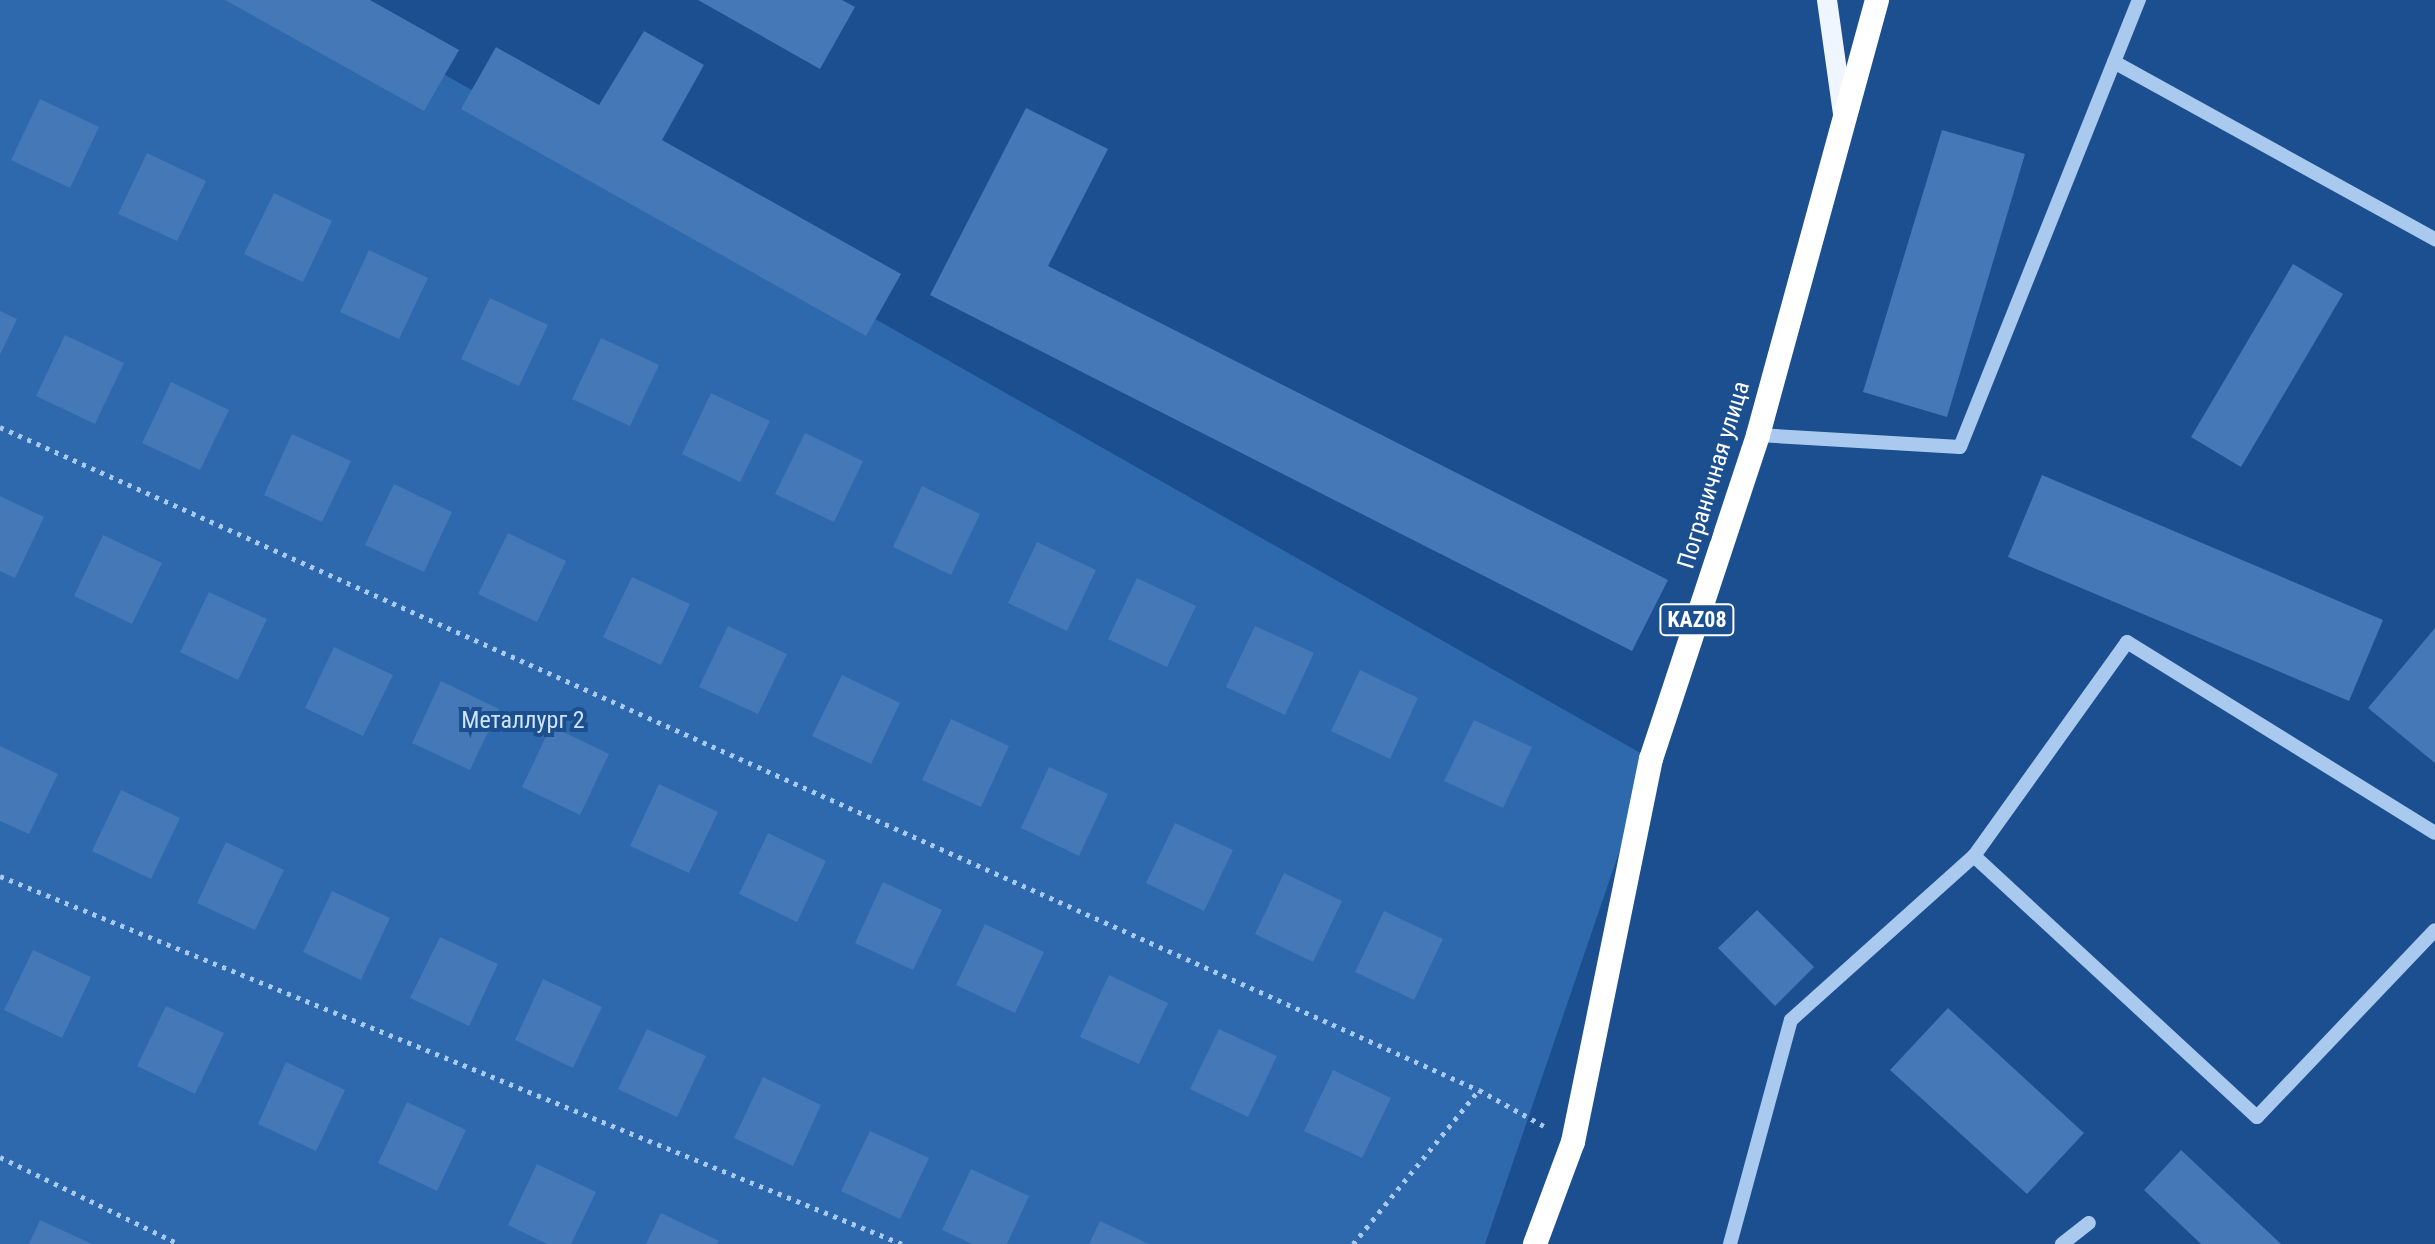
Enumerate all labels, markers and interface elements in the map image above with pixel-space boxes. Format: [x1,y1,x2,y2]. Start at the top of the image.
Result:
street label: Пограничная улица [1672,378,1756,572]
road number: KAZ08 [1659,602,1735,638]
park label: Металлург 2 [461,707,585,735]

